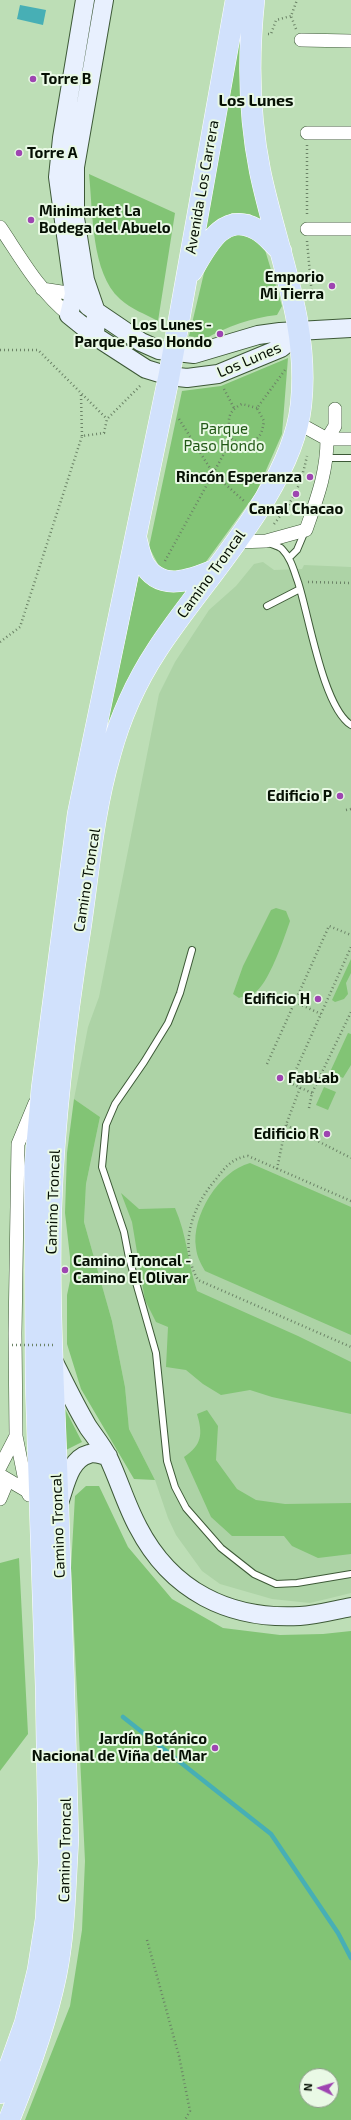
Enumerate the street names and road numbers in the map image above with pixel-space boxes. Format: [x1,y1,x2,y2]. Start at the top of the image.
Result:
street label: Avenida Los Carrera [181,119,223,255]
street label: Los Lunes [214,338,284,382]
street label: Camino Troncal [173,526,249,622]
street label: Camino Troncal [70,827,104,933]
street label: Camino Troncal [42,1149,64,1255]
street label: Camino Troncal [47,1473,69,1579]
street label: Camino Troncal [55,1798,75,1902]

